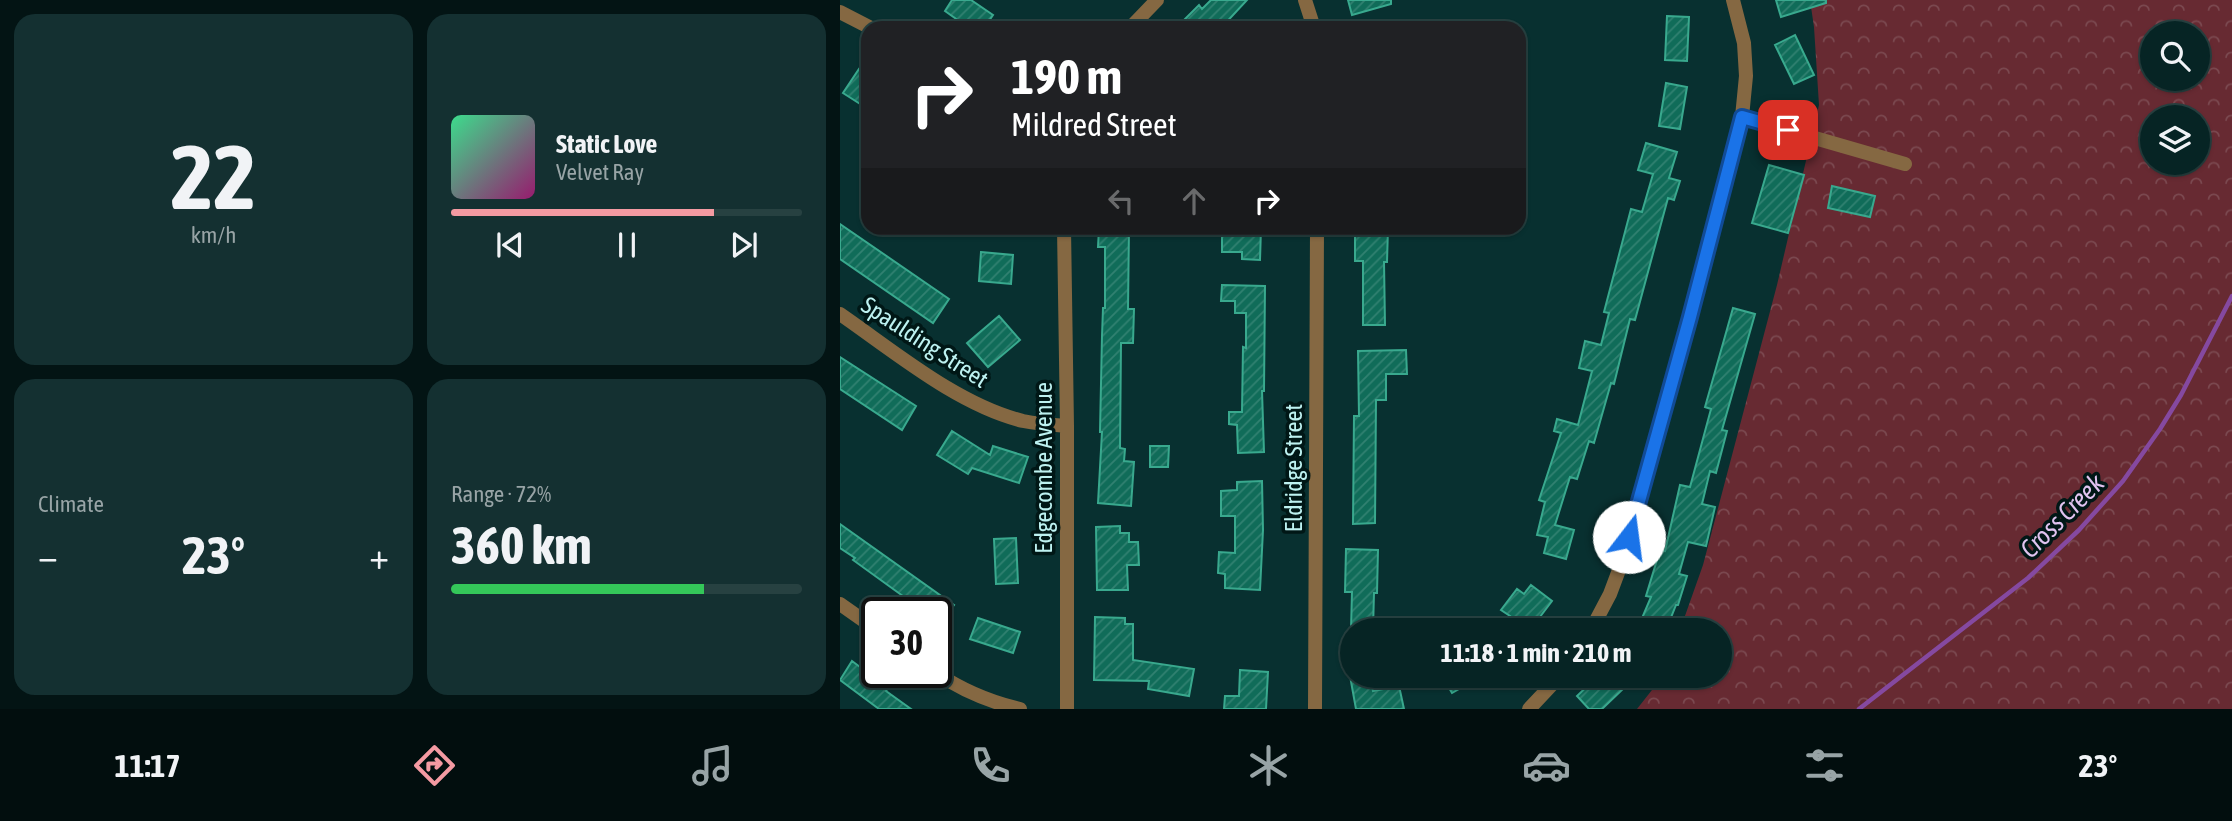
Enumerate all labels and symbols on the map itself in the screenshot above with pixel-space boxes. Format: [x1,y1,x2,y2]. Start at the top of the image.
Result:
pin [1758,100,1818,160]
street label: Spaulding Street [857,291,993,393]
street label: Edgecombe Avenue [1030,382,1057,554]
street label: Eldridge Street [1280,404,1307,532]
water label: Cross Creek [2014,468,2110,564]
position arrow [1592,500,1666,574]
speed limit sign: 30 [861,597,952,688]

